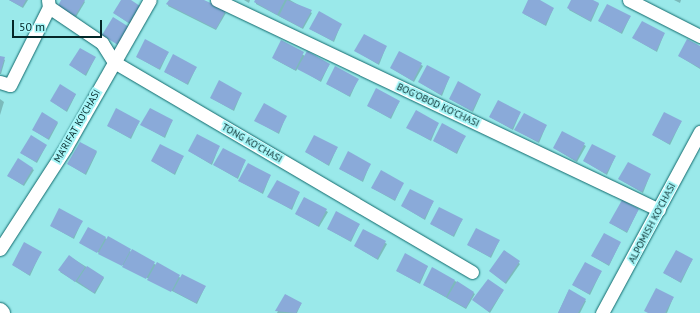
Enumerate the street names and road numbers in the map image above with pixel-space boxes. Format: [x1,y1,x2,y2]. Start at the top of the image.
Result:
street label: BOG'OBOD KO'CHASI [395,81,481,129]
street label: MA'RIFAT KO'CHASI [51,87,103,165]
street label: TONG KO'CHASI [220,121,284,165]
street label: ALPOMISH KO'CHASI [626,181,678,265]

